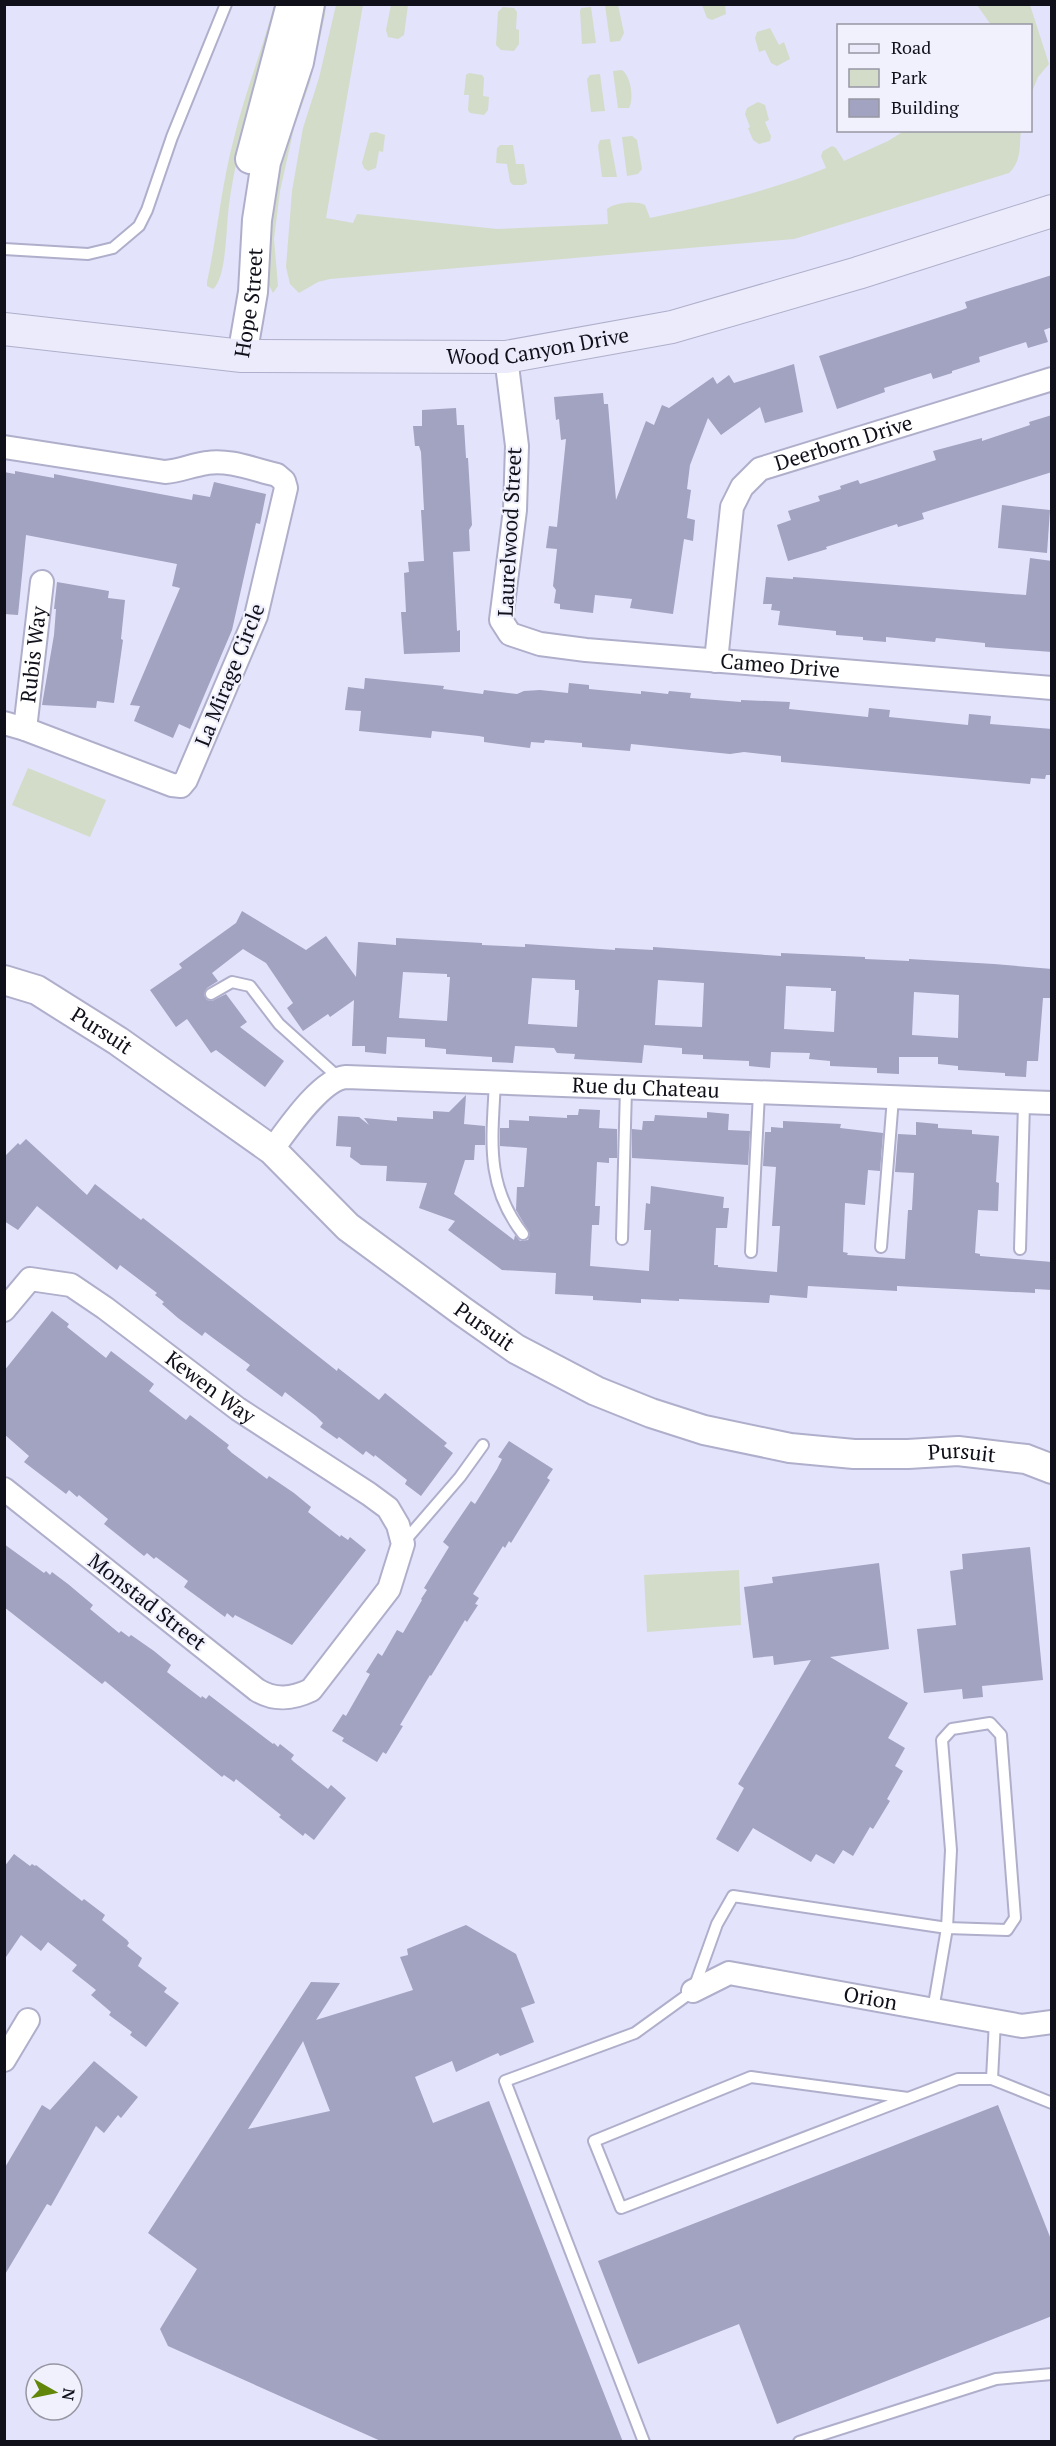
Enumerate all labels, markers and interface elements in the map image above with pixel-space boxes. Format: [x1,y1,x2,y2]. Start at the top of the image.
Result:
legend [837,24,1032,132]
text: Road [891,35,931,59]
text: Park [891,65,928,89]
text: Building [891,95,959,119]
street label: Hope Street [227,247,268,359]
street label: Wood Canyon Drive [446,320,631,370]
street label: Deerborn Drive [771,408,916,477]
street label: Laurelwood Street [491,446,527,618]
street label: La Mirage Circle [188,599,270,750]
street label: Rubis Way [13,604,52,704]
street label: Cameo Drive [719,646,841,684]
street label: Pursuit [66,1000,139,1060]
street label: Rue du Chateau [572,1070,720,1104]
street label: Pursuit [449,1295,521,1357]
street label: Kewen Way [160,1344,262,1430]
street label: Pursuit [927,1436,997,1468]
street label: Monstad Street [83,1546,213,1656]
street label: Orion [842,1979,900,2016]
north arrow [24,2362,84,2422]
text: N [57,2387,81,2402]

